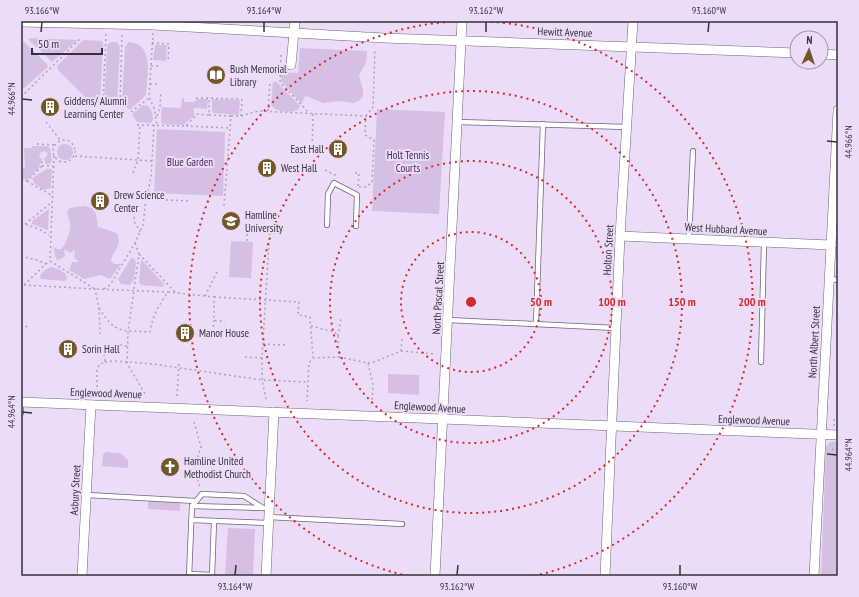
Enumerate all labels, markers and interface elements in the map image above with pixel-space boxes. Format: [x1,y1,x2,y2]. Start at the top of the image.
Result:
text: 93.166°W [25,4,59,17]
text: 93.164°W [247,4,281,17]
text: 93.162°W [469,4,503,17]
text: 93.160°W [692,4,726,17]
street label: Hewitt Avenue [537,24,593,40]
scale bar [32,30,102,56]
north arrow [789,30,829,70]
text: N [806,33,813,47]
text: 50 m [38,36,59,51]
place label: Bush Memorial Library [230,62,287,89]
library icon: Bush Memorial Library [205,64,227,86]
text: 44.966°N [5,82,18,116]
place label: Giddens/ Alumni Learning Center [64,94,127,121]
building icon: Giddens/ Alumni Learning Center [39,96,61,118]
text: 44.966°N [842,125,855,159]
building icon: East Hall [327,138,349,160]
place label: East Hall [290,142,324,156]
park label: Holt Tennis Courts [387,148,429,175]
park label: Blue Garden [167,155,213,169]
building icon: West Hall [256,157,278,179]
place label: West Hall [281,161,317,175]
place label: Drew Science Center [114,188,165,215]
building icon: Drew Science Center [89,190,111,212]
place label: Hamline University [245,208,284,235]
school or university icon: Hamline University [220,210,242,232]
street label: West Hubbard Avenue [684,220,768,238]
street label: Holton Street [600,224,616,276]
street label: North Pascal Street [429,261,447,335]
text: 50 m [530,294,552,309]
text: 100 m [598,294,626,309]
text: 150 m [668,294,696,309]
text: 200 m [738,294,766,309]
centre of rings [464,295,478,309]
street label: North Albert Street [805,306,823,378]
building icon: Manor House [174,322,196,344]
place label: Manor House [199,326,249,340]
building icon: Sorin Hall [57,338,79,360]
place label: Sorin Hall [82,342,120,356]
street label: Englewood Avenue [70,385,143,401]
text: 44.964°N [5,395,18,429]
street label: Englewood Avenue [394,398,467,416]
street label: Englewood Avenue [718,412,791,428]
text: 44.964°N [842,438,855,472]
place label: Hamline United Methodist Church [184,454,251,481]
church icon: Hamline United Methodist Church [159,456,181,478]
street label: Asbury Street [67,464,83,516]
text: 93.164°W [218,580,252,593]
text: 93.162°W [440,580,474,593]
text: 93.160°W [663,580,697,593]

